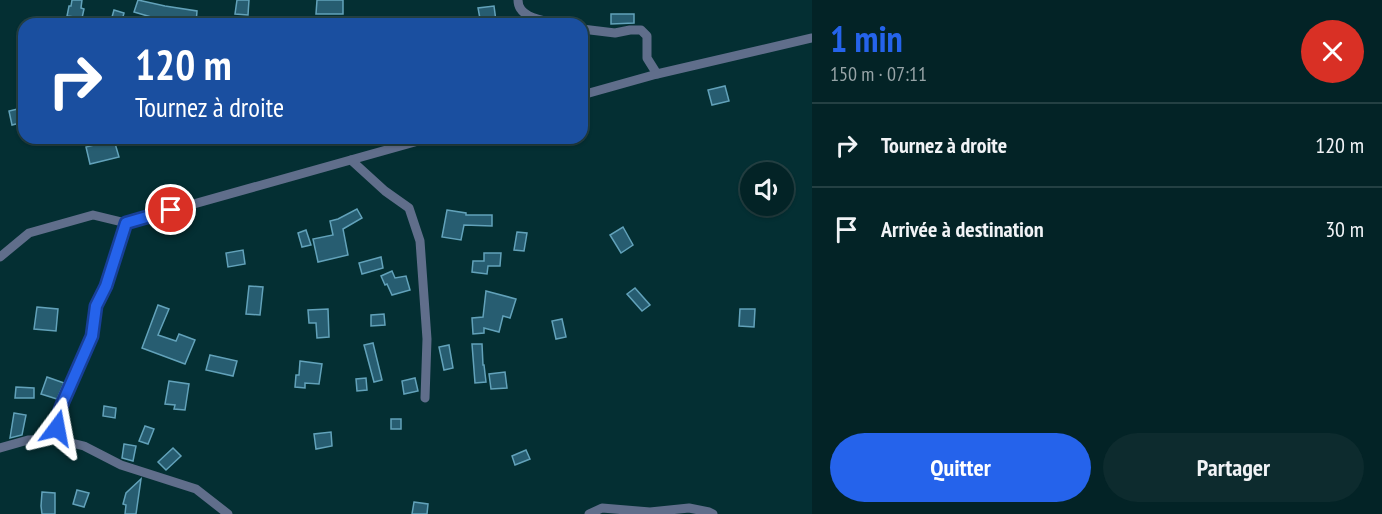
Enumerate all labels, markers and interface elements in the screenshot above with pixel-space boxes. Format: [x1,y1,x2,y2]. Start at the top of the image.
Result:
text: 1 min [830,15,903,62]
button: close [1301,20,1364,83]
text: 120 m [135,37,232,92]
icon: right [36,42,114,120]
text: 150 m · 07:11 [830,61,927,87]
text: Tournez à droite [135,90,284,124]
icon: right [830,129,863,162]
text: Tournez à droite [881,131,1007,159]
text: 120 m [1315,131,1364,159]
map controls [740,162,794,216]
button: sound [740,162,794,216]
pin [145,184,196,235]
icon: arrive [154,193,187,226]
icon: arrive [830,213,863,246]
text: Arrivée à destination [881,215,1044,243]
text: 30 m [1325,215,1364,243]
position arrow [25,396,89,460]
button: Quitter [830,433,1091,502]
button: Partager [1103,433,1364,502]

